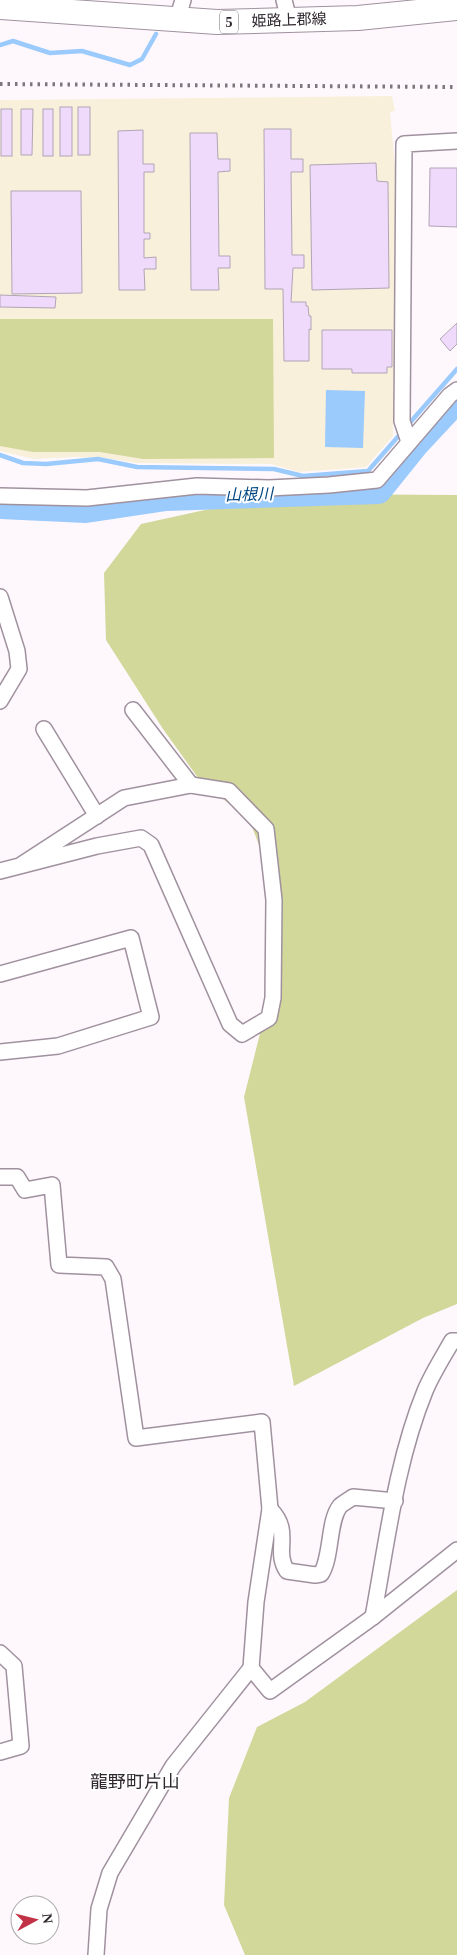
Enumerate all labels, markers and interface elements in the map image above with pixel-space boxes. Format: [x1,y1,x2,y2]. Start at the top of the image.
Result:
road number: 5 [220,11,238,34]
street label: 姫路上郡線 [251,11,327,29]
water label: 山根川 [225,485,275,504]
district label: 龍野町片山 [90,1772,180,1792]
north arrow [10,1895,60,1945]
text: N [39,1913,55,1924]

